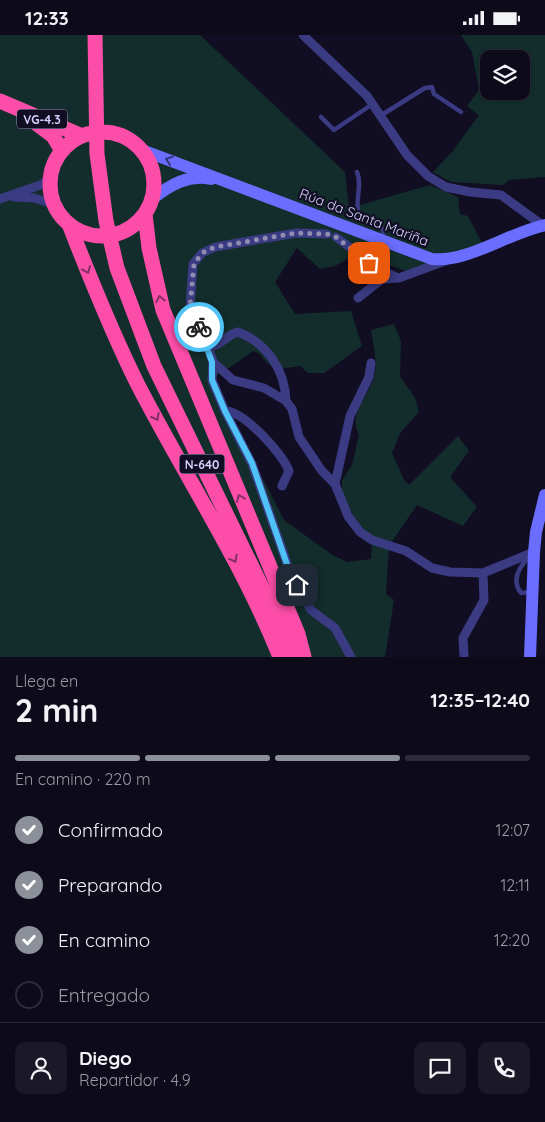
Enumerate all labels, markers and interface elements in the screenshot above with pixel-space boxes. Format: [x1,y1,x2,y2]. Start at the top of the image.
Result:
text: 12:33 [25,6,69,30]
map controls [480,50,530,100]
button: layers [480,50,530,100]
road number: VG-4.3 [17,109,67,129]
one-way arrow [166,156,174,166]
street label: Rúa da Santa Mariña [297,184,431,250]
pin [348,242,390,284]
icon: bag [355,249,383,277]
one-way arrow [81,265,92,274]
one-way arrow [156,294,166,303]
courier [174,302,224,352]
icon: bike [185,313,213,341]
one-way arrow [150,411,160,420]
road number: N-640 [180,454,224,473]
one-way arrow [235,494,246,503]
one-way arrow [228,554,238,563]
pin [276,564,318,606]
icon: home [283,571,311,599]
text: Llega en [15,671,78,691]
text: 12:35–12:40 [430,688,530,712]
text: 2 min [15,690,98,730]
text: En camino · 220 m [15,769,151,789]
icon: check [15,816,43,844]
text: Confirmado [58,818,163,842]
text: 12:07 [495,820,530,840]
icon: check [15,871,43,899]
text: Preparando [58,873,163,897]
text: 12:11 [500,875,530,895]
icon: check [15,926,43,954]
text: En camino [58,928,150,952]
text: 12:20 [494,930,530,950]
text: Entregado [58,983,150,1007]
button: person [15,1042,67,1094]
button: chat [414,1042,466,1094]
button: phone [478,1042,530,1094]
text: Diego [79,1046,132,1070]
text: Repartidor · 4.9 [79,1070,191,1090]

